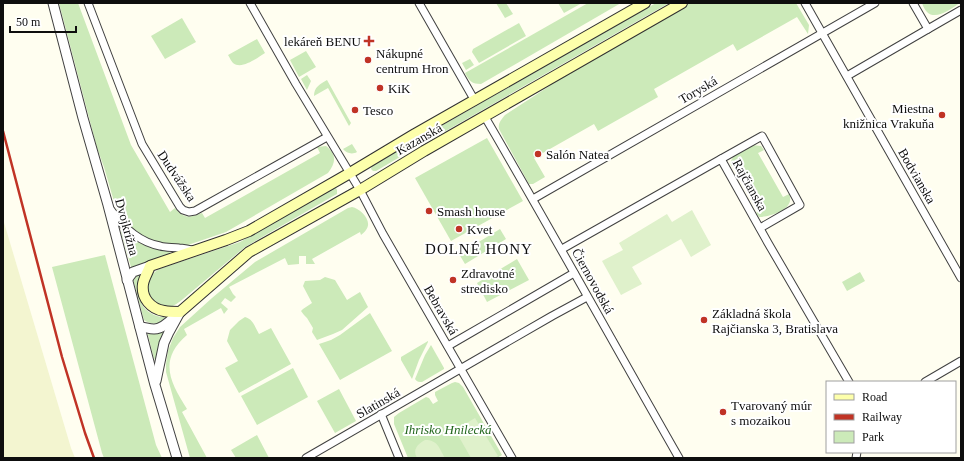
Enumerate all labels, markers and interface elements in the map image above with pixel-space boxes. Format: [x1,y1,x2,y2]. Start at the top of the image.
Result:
scale bar [10,8,76,34]
text: 50 m [16,15,41,29]
place label: lekáreň BENU [284,34,362,49]
marker: lekáreň BENU [364,36,374,46]
place label: Nákupné centrum Hron [376,46,449,76]
marker: Nákupné centrum Hron [363,55,373,65]
street label: Toryská [676,73,720,107]
place label: KiK [388,81,411,96]
marker: KiK [375,83,385,93]
place label: Miestna knižnica Vrakuňa [843,101,934,131]
place label: Tesco [363,103,393,118]
marker: Tesco [350,105,360,115]
marker: Miestna knižnica Vrakuňa [937,110,947,120]
street label: Kazanská [393,120,445,158]
street label: Bodvianska [895,146,939,207]
place label: Salón Natea [546,147,609,162]
street label: Dudvážska [155,148,199,204]
marker: Salón Natea [533,149,543,159]
street label: Rajčianska [730,156,770,214]
street label: Dvojkrížna [112,197,142,257]
place label: Smash house [437,204,505,219]
marker: Smash house [424,206,434,216]
place label: Kvet [467,222,493,237]
marker: Kvet [454,224,464,234]
district label: DOLNÉ HONY [425,241,533,257]
street label: Čiernovodská [569,246,617,316]
place label: Zdravotné stredisko [461,266,515,296]
marker: Zdravotné stredisko [448,275,458,285]
street label: Bebravská [421,282,461,338]
place label: Základná škola Rajčianska 3, Bratislava [712,306,838,336]
marker: Základná škola Rajčianska 3, Bratislava [699,315,709,325]
legend [826,381,956,453]
street label: Slatinská [354,384,403,421]
text: Road [862,390,887,404]
place label: Tvarovaný múr s mozaikou [731,398,812,428]
marker: Tvarovaný múr s mozaikou [718,407,728,417]
text: Railway [862,410,902,424]
park label: Ihrisko Hnilecká [403,422,492,437]
text: Park [862,430,884,444]

